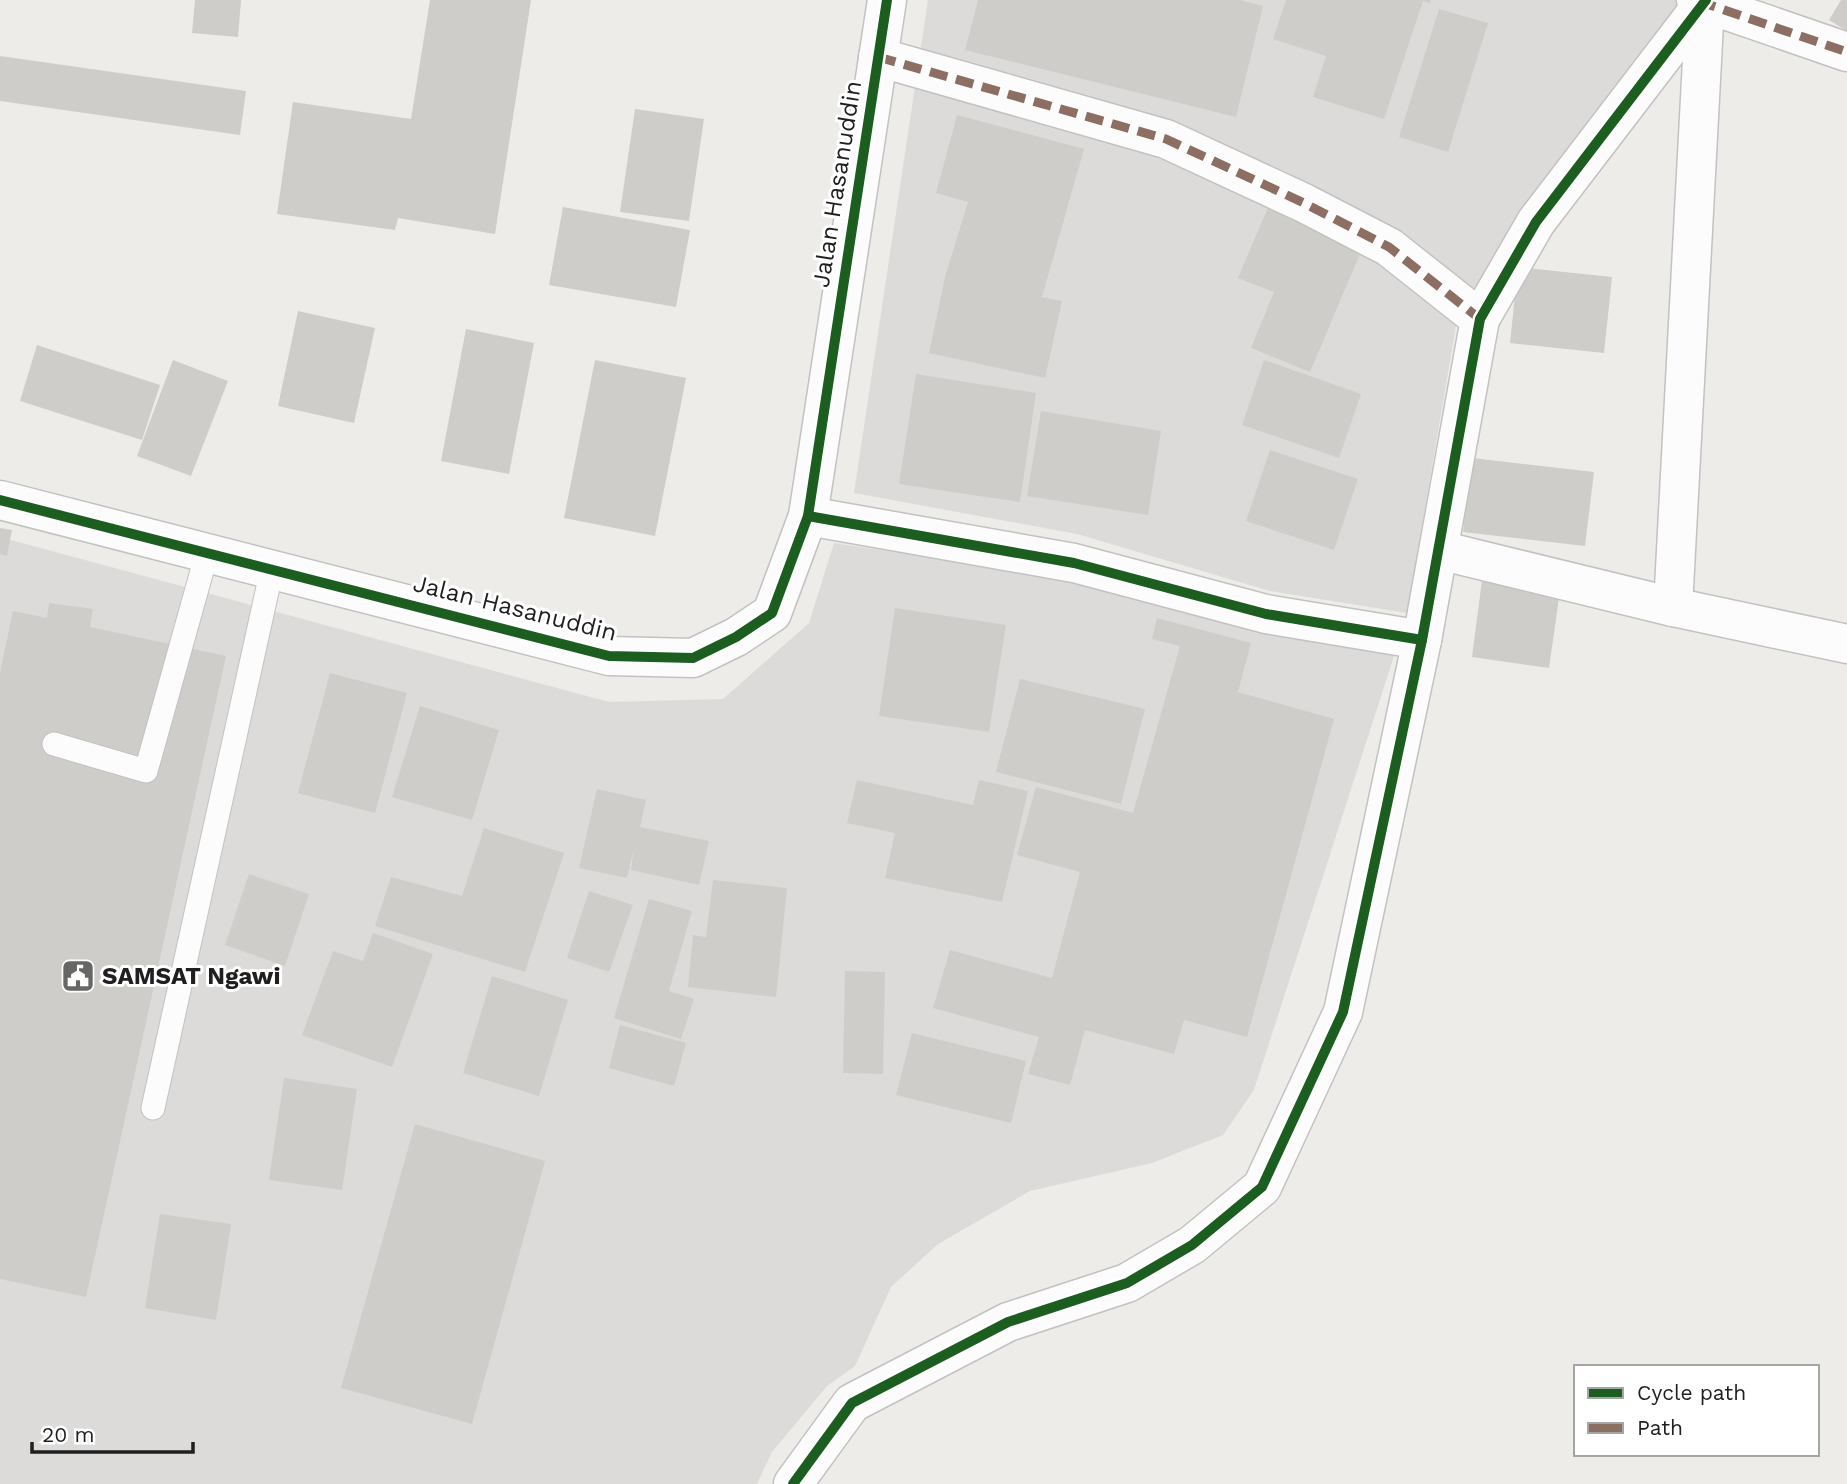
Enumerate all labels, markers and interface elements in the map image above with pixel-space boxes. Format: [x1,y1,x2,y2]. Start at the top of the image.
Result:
street label: Jalan Hasanuddin [807,79,867,289]
street label: Jalan Hasanuddin [410,569,620,647]
public building icon: SAMSAT Ngawi [59,957,97,995]
place label: SAMSAT Ngawi [102,962,280,990]
legend [1574,1365,1819,1456]
text: Cycle path [1637,1380,1746,1405]
scale bar [32,1410,192,1454]
text: Path [1637,1415,1683,1440]
text: 20 m [42,1422,94,1447]

